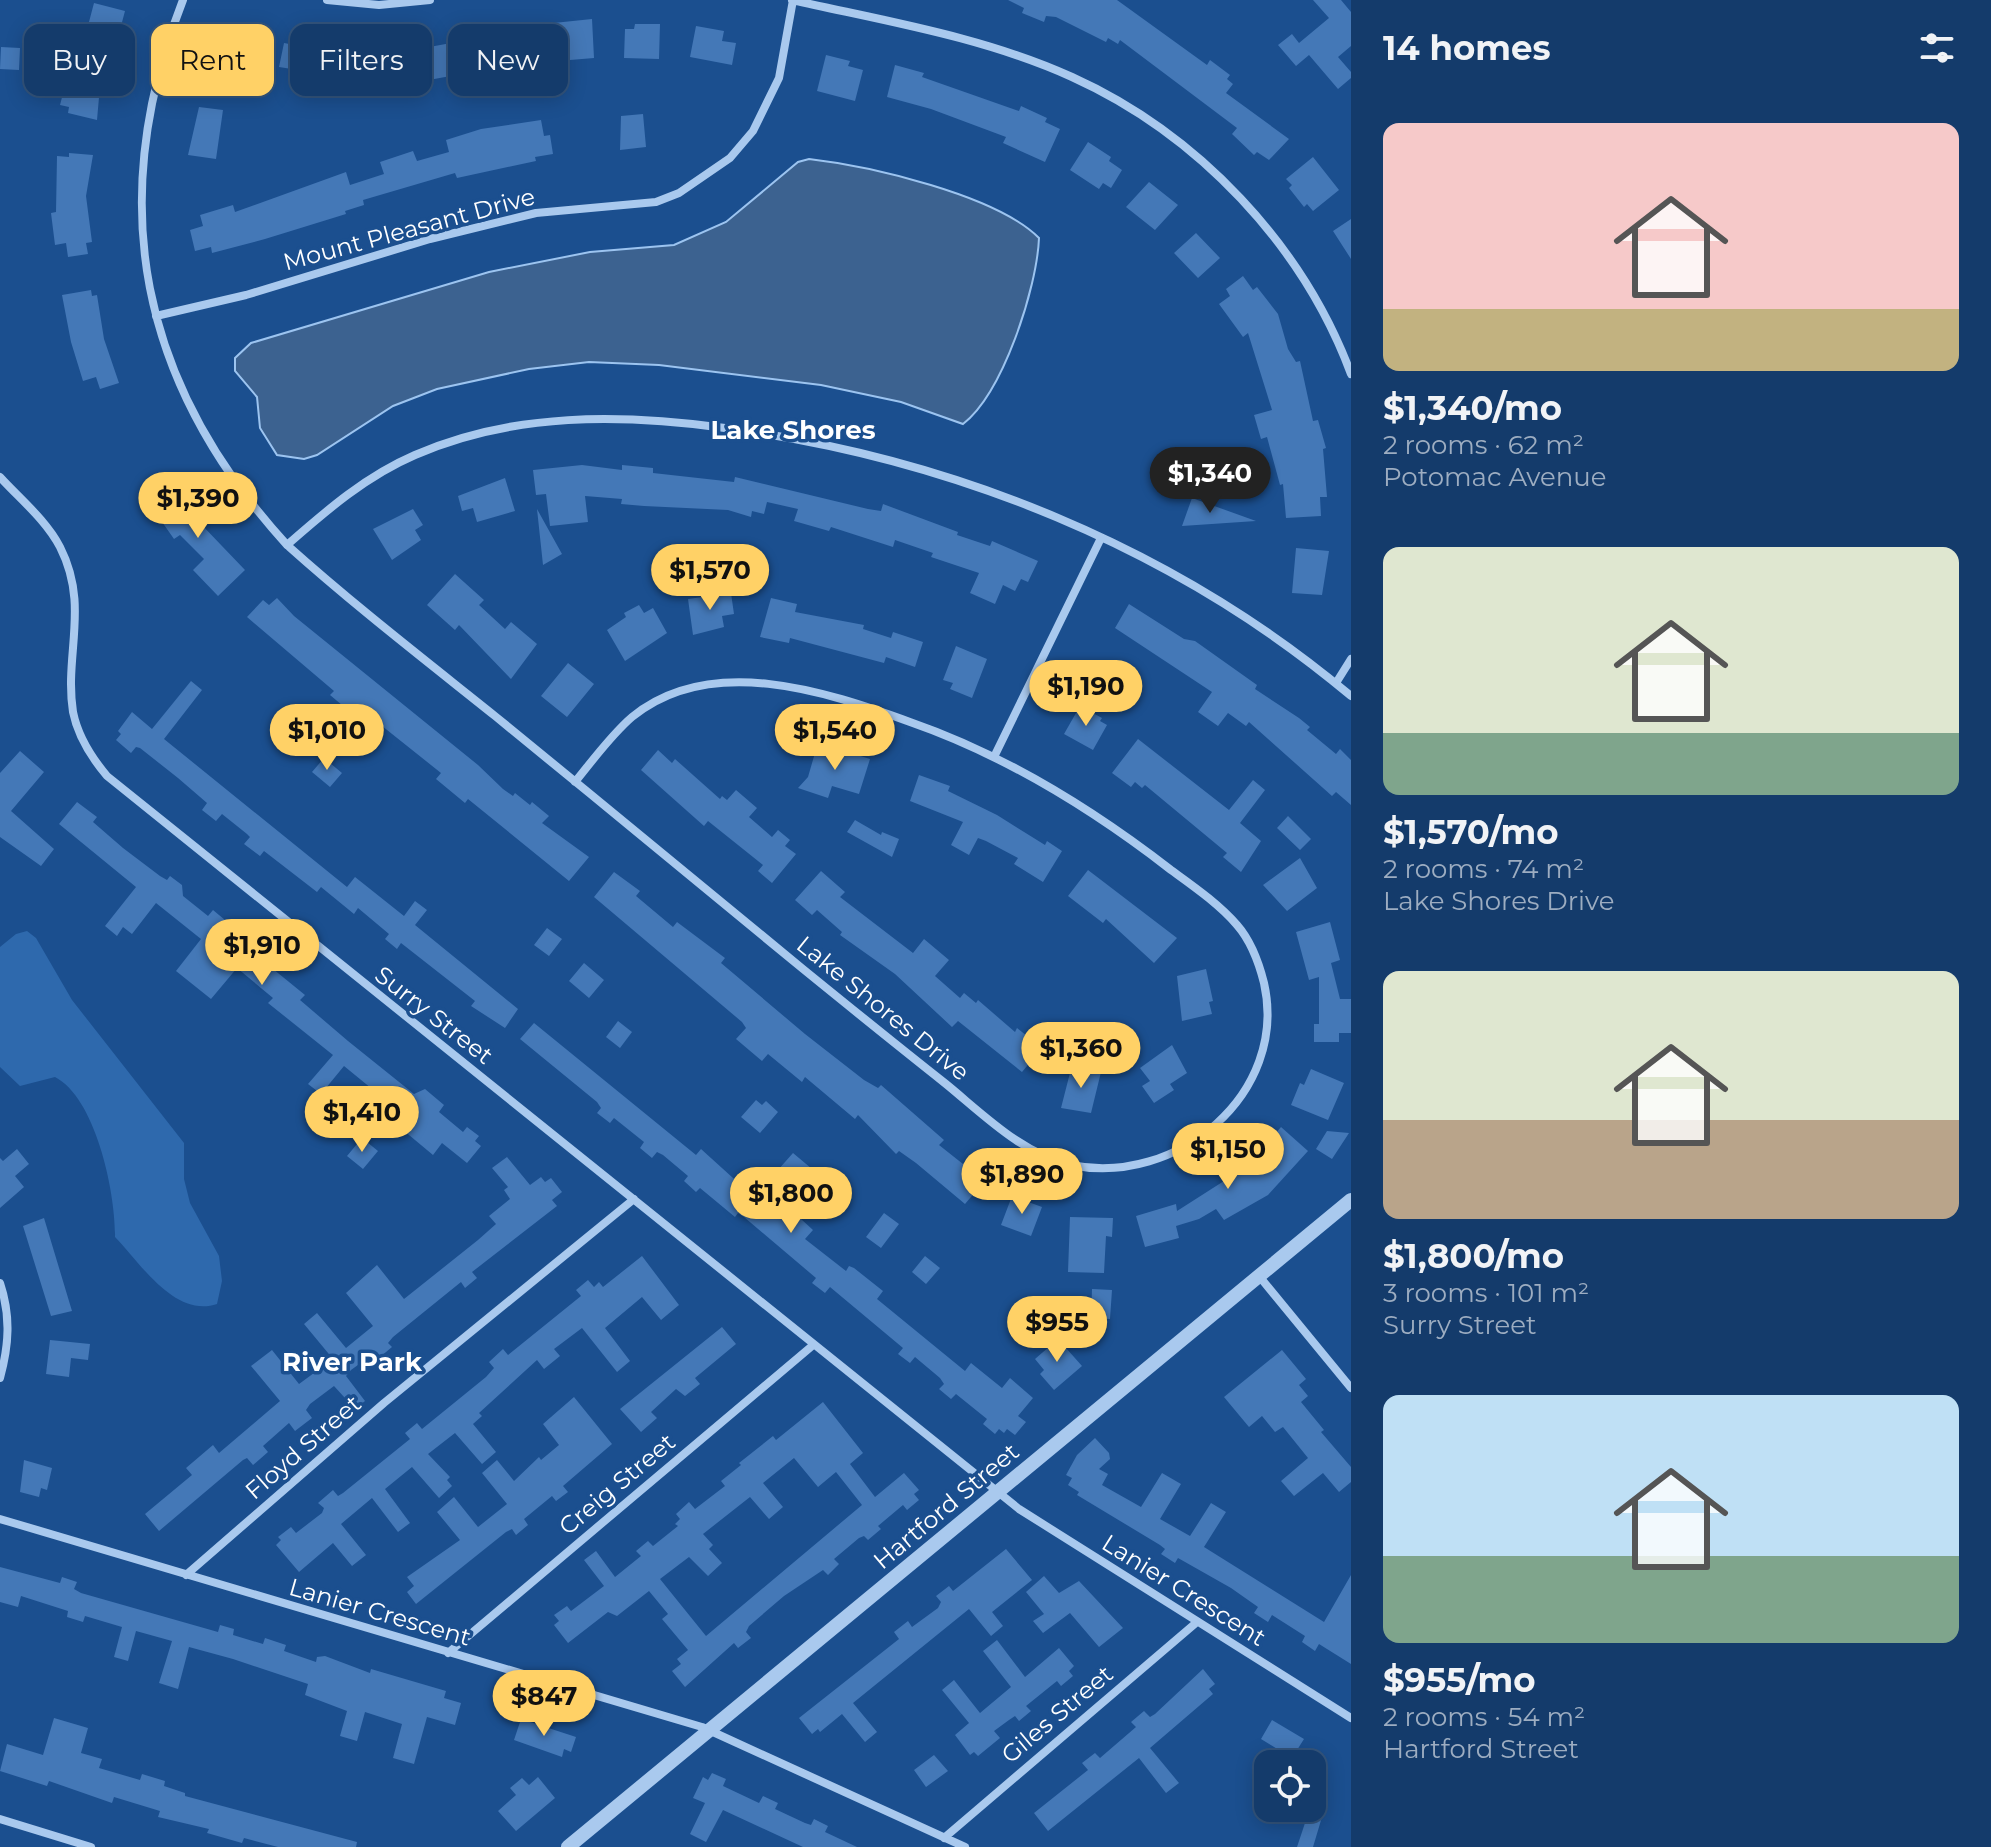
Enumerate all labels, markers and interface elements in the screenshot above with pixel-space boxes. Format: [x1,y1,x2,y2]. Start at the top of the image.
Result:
chip: Buy [24,24,135,96]
chip: Rent [151,24,274,96]
chip: Filters [290,24,432,96]
chip: New [448,24,568,96]
icon: filters [1915,26,1959,70]
text: 14 homes [1383,27,1551,69]
icon: home [1599,175,1743,319]
street label: Mount Pleasant Drive [280,181,538,277]
text: $1,340/mo [1383,387,1562,429]
district label: Lake Shores [711,414,876,446]
text: 2 rooms · 62 m² [1383,429,1584,461]
pin: $1,340 [1145,447,1275,515]
text: $1,340 [1168,457,1252,489]
text: Potomac Avenue [1383,461,1607,493]
pin: $1,390 [133,472,263,540]
text: $1,390 [156,482,240,514]
pin: $1,570 [645,544,775,612]
text: $1,570 [669,554,751,586]
icon: home [1599,599,1743,743]
pin: $1,190 [1021,660,1151,728]
text: $1,190 [1047,670,1125,702]
pin: $1,010 [262,704,392,772]
pin: $1,540 [770,704,900,772]
text: $1,010 [288,714,366,746]
text: $1,540 [793,714,877,746]
text: $1,570/mo [1383,811,1558,853]
text: 2 rooms · 74 m² [1383,853,1584,885]
text: Lake Shores Drive [1383,885,1614,917]
pin: $1,910 [197,919,327,987]
text: $1,910 [223,929,301,961]
street label: Lake Shores Drive [791,930,975,1086]
street label: Surry Street [369,960,499,1070]
pin: $1,360 [1016,1022,1146,1090]
icon: home [1599,1023,1743,1167]
text: $1,360 [1039,1032,1123,1064]
pin: $1,410 [297,1086,427,1154]
text: $1,410 [323,1096,401,1128]
pin: $1,150 [1163,1123,1293,1191]
text: $1,150 [1190,1133,1266,1165]
pin: $1,890 [957,1148,1087,1216]
text: $1,890 [980,1158,1064,1190]
pin: $1,800 [726,1167,856,1235]
text: $1,800 [748,1177,834,1209]
text: $1,800/mo [1383,1235,1564,1277]
text: 3 rooms · 101 m² [1383,1277,1589,1309]
pin: $955 [1010,1296,1104,1364]
text: $955 [1025,1306,1089,1338]
text: Surry Street [1383,1309,1536,1341]
district label: River Park [282,1346,423,1378]
street label: Floyd Street [239,1389,367,1505]
street label: Creig Street [553,1427,681,1541]
street label: Hartford Street [867,1437,1025,1575]
icon: home [1599,1447,1743,1591]
street label: Lanier Crescent [1097,1528,1271,1652]
street label: Lanier Crescent [286,1572,474,1652]
street label: Giles Street [995,1659,1119,1769]
text: $955/mo [1383,1659,1536,1701]
pin: $847 [497,1670,591,1738]
text: $847 [511,1680,577,1712]
text: 2 rooms · 54 m² [1383,1701,1585,1733]
text: Hartford Street [1383,1733,1579,1765]
map controls [1254,1750,1326,1822]
button: locate [1254,1750,1326,1822]

